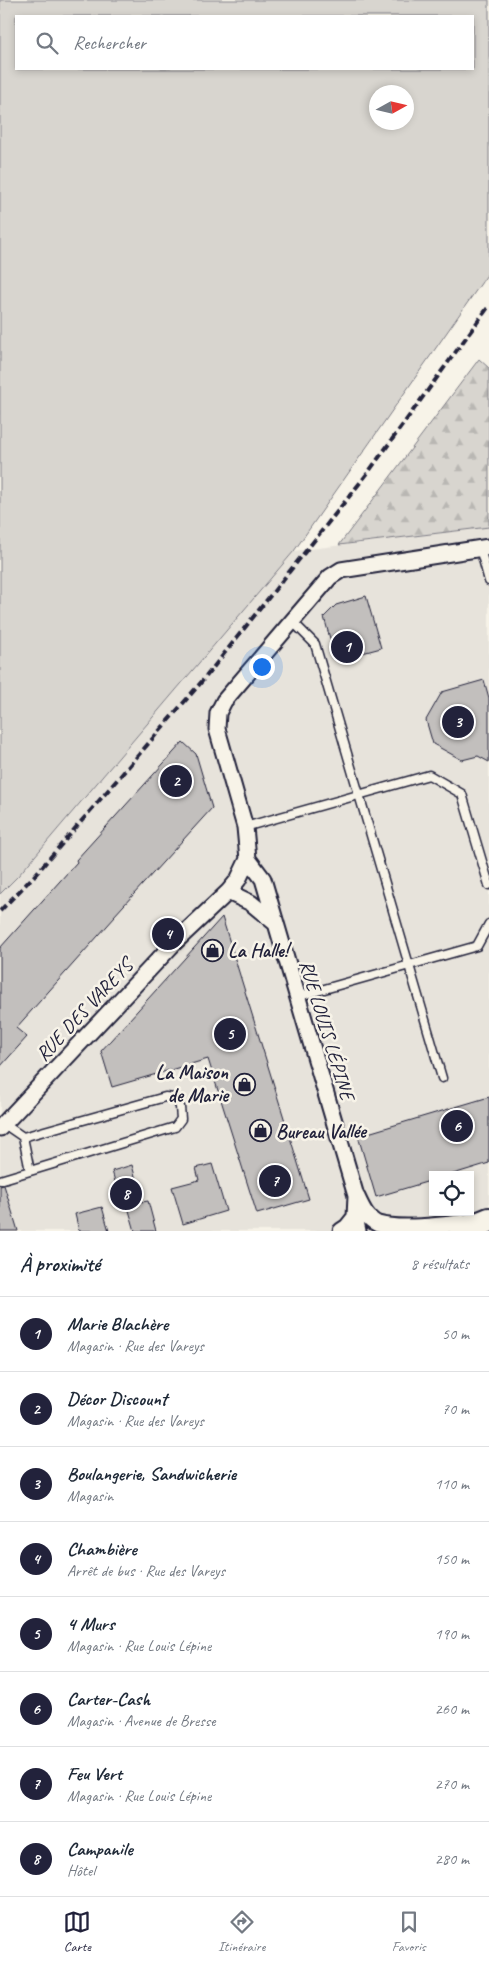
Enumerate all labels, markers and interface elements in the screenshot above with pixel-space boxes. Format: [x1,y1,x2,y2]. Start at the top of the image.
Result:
search box [15,15,474,70]
icon: search [33,29,61,57]
text: Rechercher [73,31,146,55]
north arrow [369,85,414,130]
pin: 1 [331,628,363,666]
your location [249,654,275,680]
pin: 3 [442,703,474,741]
pin: 2 [160,762,192,800]
pin: 4 [152,915,184,953]
shop icon: La Halle! [200,938,224,962]
place label: La Halle! [228,938,293,963]
street label: RUE DES VAREYS [30,951,141,1066]
street label: RUE LOUIS LÉPINE [294,957,361,1106]
pin: 5 [214,1015,246,1053]
place label: La Maison de Marie [156,1060,230,1108]
shop icon: La Maison de Marie [232,1072,256,1096]
pin: 6 [441,1107,473,1145]
shop icon: Bureau Vallée [248,1119,272,1143]
place label: Bureau Vallée [276,1119,368,1144]
pin: 7 [259,1162,291,1200]
map controls [429,1171,474,1216]
button: locate [429,1171,474,1216]
pin: 8 [110,1175,142,1213]
text: À proximité [20,1251,100,1277]
text: 8 résultats [410,1254,469,1274]
text: Marie Blachère [67,1312,168,1336]
text: 1 [32,1324,40,1344]
text: 50 m [442,1324,469,1344]
text: Magasin · Rue des Vareys [67,1336,204,1356]
text: Décor Discount [67,1387,167,1411]
text: 2 [32,1399,40,1419]
text: 70 m [442,1399,469,1419]
text: Magasin · Rue des Vareys [67,1411,204,1431]
text: Boulangerie, Sandwicherie [67,1462,236,1486]
text: 3 [32,1474,40,1494]
text: 110 m [435,1474,469,1494]
text: Magasin [67,1486,113,1506]
text: Chambière [67,1537,137,1561]
text: 4 [32,1549,40,1569]
text: 150 m [435,1549,469,1569]
text: Arrêt de bus · Rue des Vareys [67,1561,225,1581]
text: 4 Murs [67,1612,114,1636]
text: 5 [33,1624,39,1644]
text: 190 m [435,1624,469,1644]
text: Magasin · Rue Louis Lépine [67,1636,211,1656]
text: Carter-Cash [67,1687,150,1711]
text: 6 [32,1699,40,1719]
text: 260 m [435,1699,469,1719]
text: Magasin · Avenue de Bresse [67,1711,215,1731]
text: Feu Vert [67,1762,122,1786]
text: 7 [32,1774,40,1794]
text: 270 m [435,1774,469,1794]
text: Magasin · Rue Louis Lépine [67,1786,211,1806]
text: Campanile [67,1837,133,1861]
text: 8 [32,1849,40,1869]
text: 280 m [435,1849,469,1869]
text: Hôtel [67,1861,95,1881]
tab: Carte [63,1908,91,1955]
tab: Itinéraire [218,1908,265,1955]
tab: Favoris [392,1908,426,1955]

